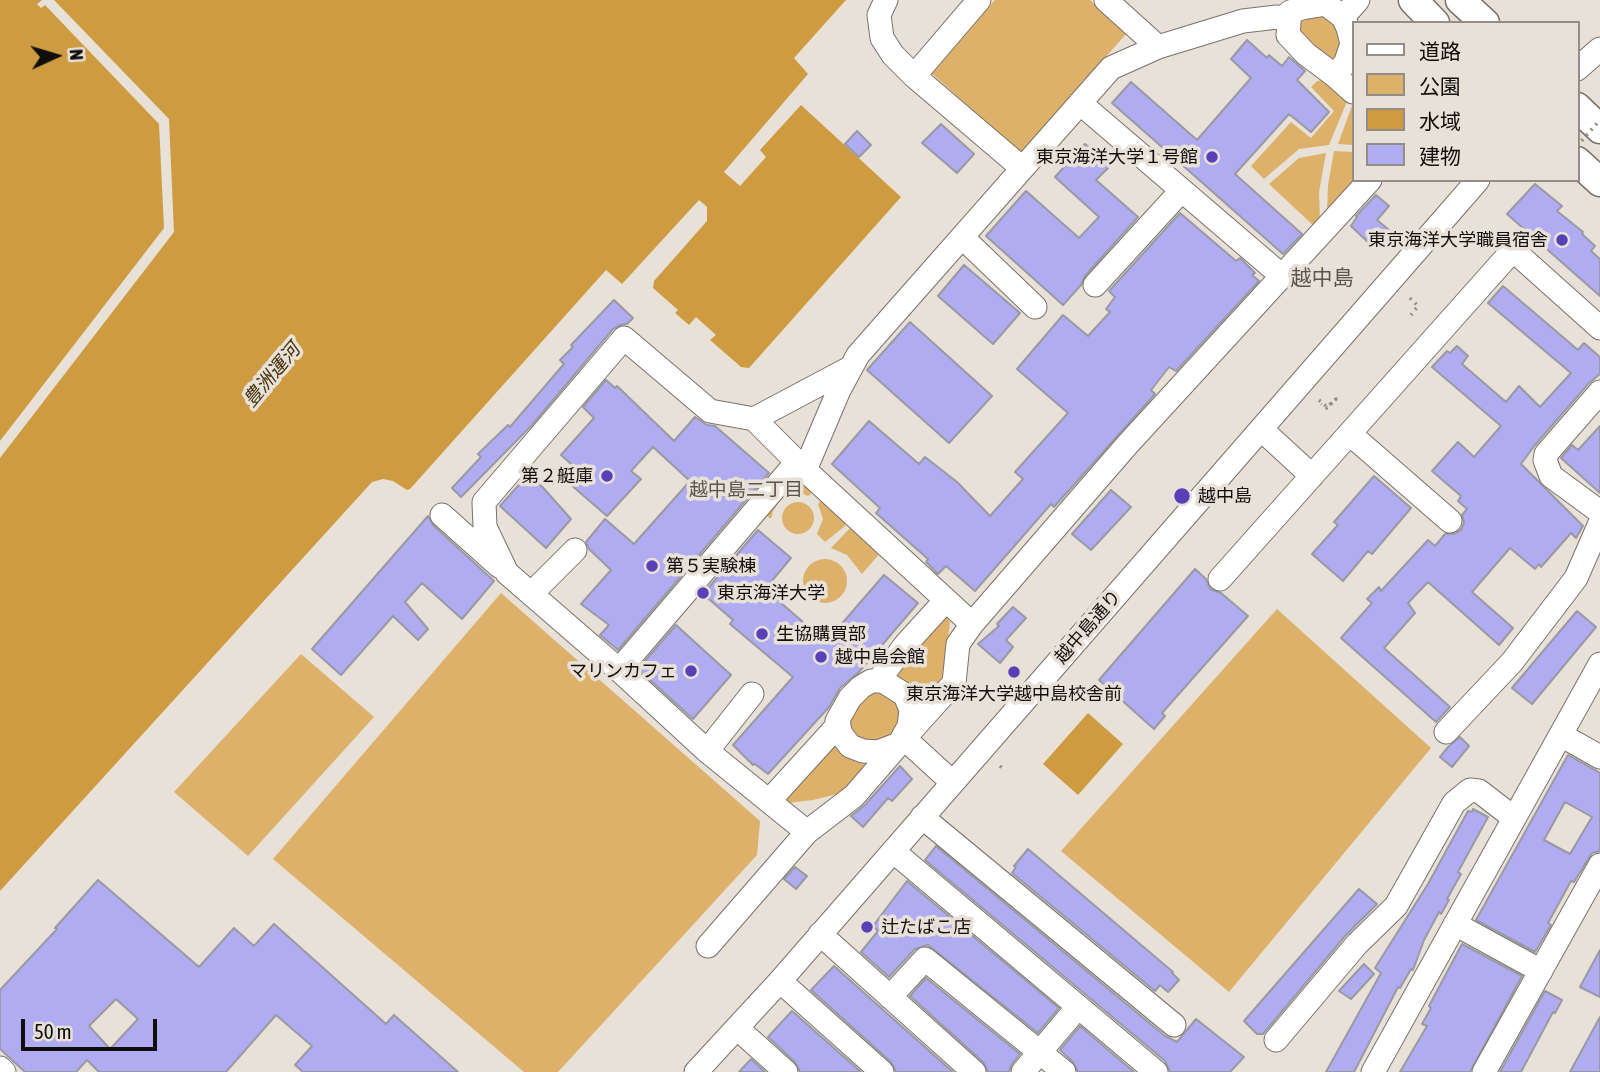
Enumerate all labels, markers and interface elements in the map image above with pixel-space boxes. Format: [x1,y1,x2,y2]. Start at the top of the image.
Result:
north arrow [21,21,91,91]
legend [1352,21,1579,182]
text: 道路 [1419,39,1461,63]
text: N [66,48,88,61]
text: 公園 [1419,74,1461,98]
text: 水域 [1419,109,1461,133]
text: 建物 [1419,144,1461,168]
place label: 東京海洋大学１号館 [1036,146,1198,168]
marker: 東京海洋大学１号館 [1204,149,1220,165]
place label: 東京海洋大学職員宿舎 [1368,229,1548,251]
marker: 東京海洋大学職員宿舎 [1554,232,1570,248]
district label: 越中島 [1291,265,1353,291]
water label: 豊洲運河 [239,339,305,411]
place label: 第２艇庫 [521,465,593,487]
marker: 第２艇庫 [599,468,615,484]
district label: 越中島二丁目 [689,479,803,501]
place label: 越中島 [1198,485,1252,507]
marker: 越中島 [1172,486,1192,506]
place label: 第５実験棟 [666,555,756,577]
marker: 第５実験棟 [644,558,660,574]
place label: 東京海洋大学 [717,582,825,604]
marker: 東京海洋大学 [695,585,711,601]
street label: 越中島通り [1050,586,1126,668]
place label: 生協購買部 [776,623,866,645]
marker: 生協購買部 [754,626,770,642]
place label: 越中島会館 [835,646,925,668]
marker: 越中島会館 [813,649,829,665]
place label: マリンカフェ [569,660,677,682]
marker: マリンカフェ [683,663,699,679]
marker: 東京海洋大学越中島校舎前 [1006,664,1022,680]
place label: 東京海洋大学越中島校舎前 [906,683,1122,705]
place label: 辻たばこ店 [881,916,971,938]
marker: 辻たばこ店 [859,919,875,935]
scale bar [24,1006,161,1050]
text: 50 m [34,1019,72,1043]

